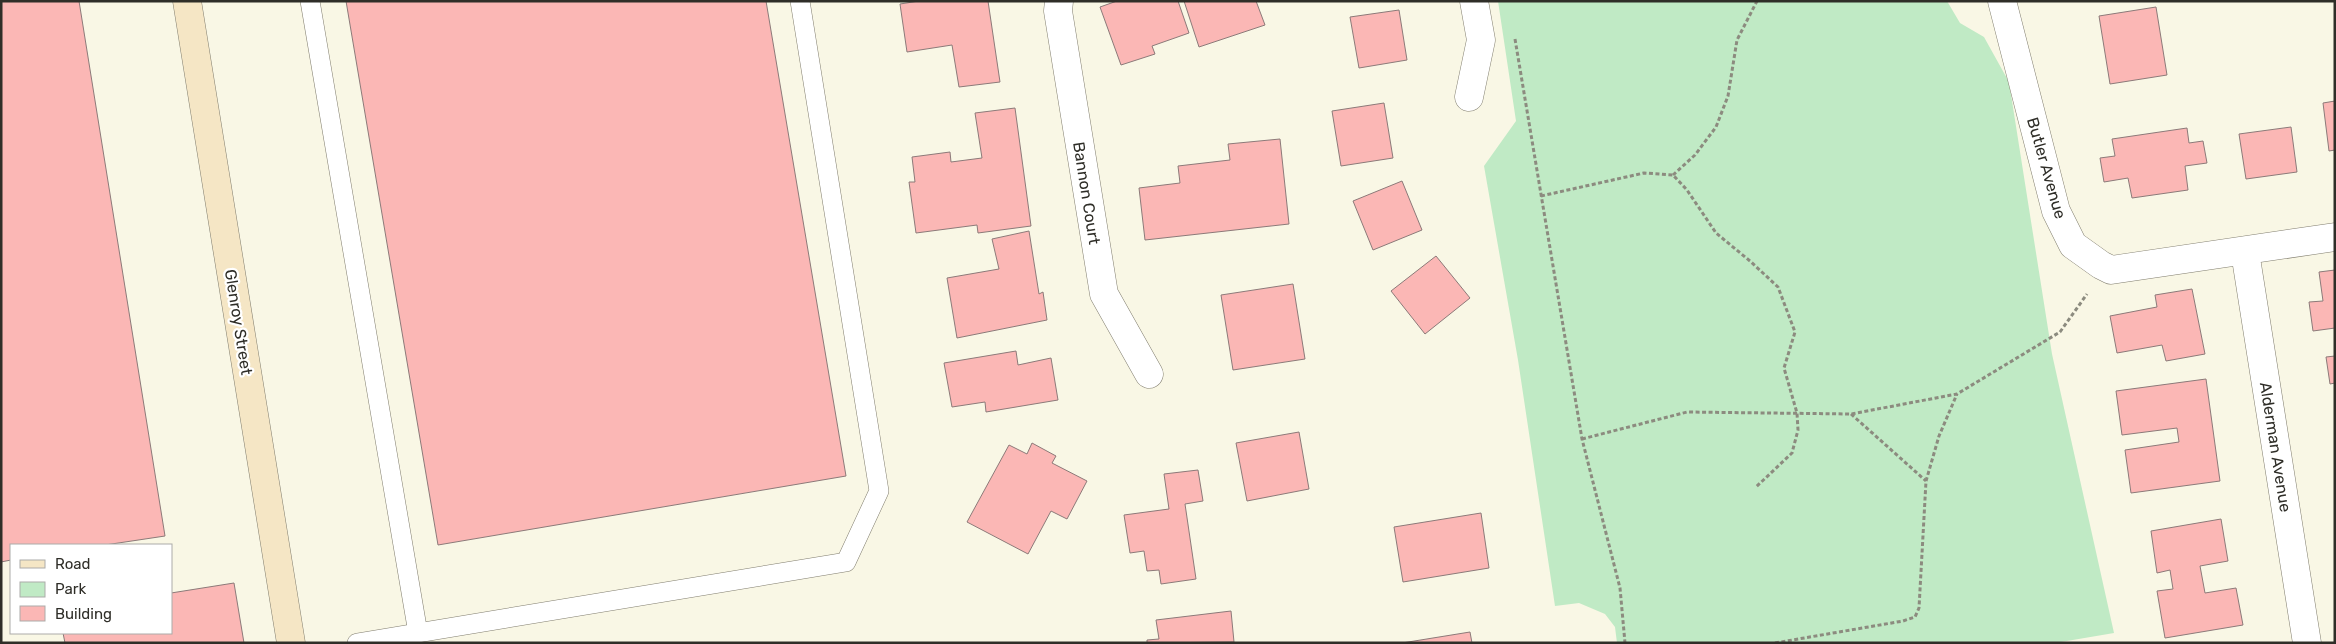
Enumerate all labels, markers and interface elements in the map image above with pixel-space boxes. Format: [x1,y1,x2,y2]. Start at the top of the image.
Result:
street label: Butler Avenue [2023,115,2070,221]
street label: Bannon Court [1069,140,1104,246]
street label: Glenroy Street [221,268,256,376]
street label: Alderman Avenue [2256,381,2295,514]
legend [10,544,172,634]
text: Road [55,555,91,573]
text: Park [55,580,86,598]
text: Building [55,605,112,623]

